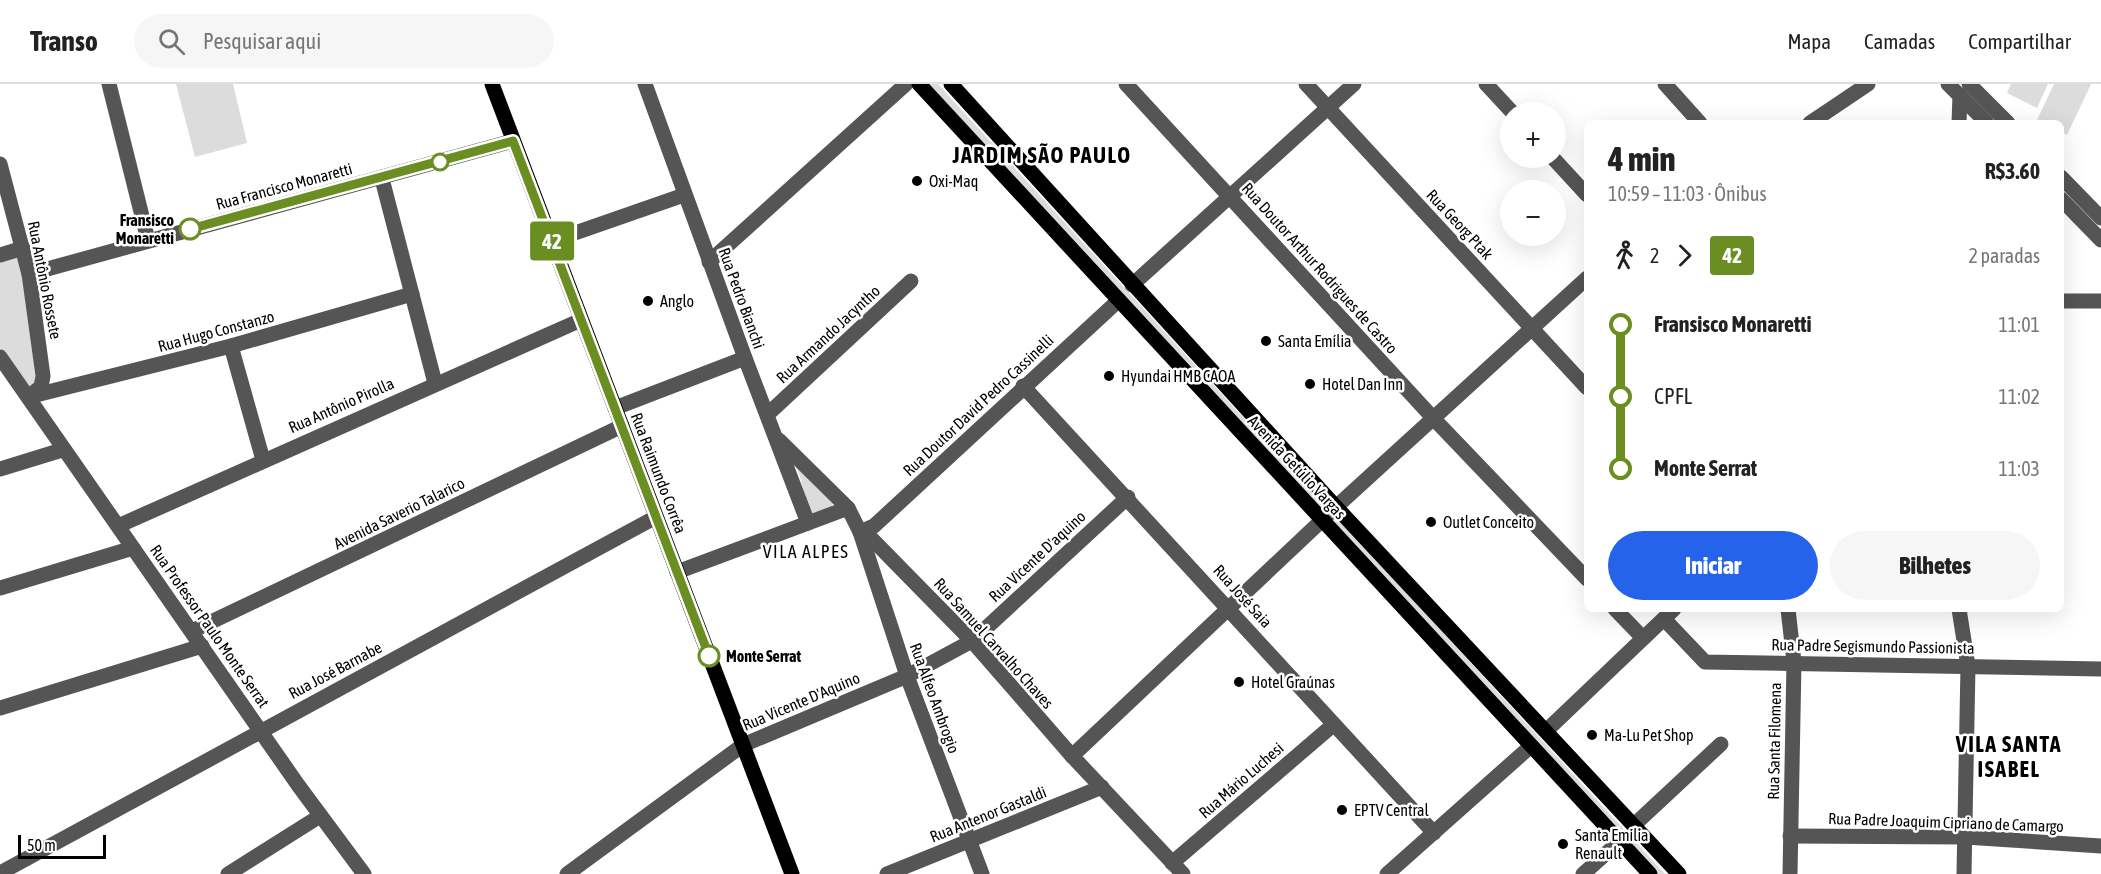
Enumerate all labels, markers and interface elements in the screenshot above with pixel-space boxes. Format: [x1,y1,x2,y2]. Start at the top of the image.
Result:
search box [134,14,554,68]
text: Transo [30,25,98,57]
icon: search [155,25,188,58]
text: Pesquisar aqui [203,28,321,54]
text: Mapa [1787,29,1831,53]
text: Camadas [1864,29,1935,53]
text: Compartilhar [1968,29,2071,53]
map controls [1500,102,1566,246]
button: + [1500,102,1566,168]
text: 4 min [1608,140,1675,178]
district label: JARDIM SÃO PAULO [952,142,1131,168]
unlabelled marker [431,153,449,171]
text: R$3.60 [1985,158,2040,184]
street label: Rua Francisco Monaretti [214,159,354,213]
place label: Oxi-Maq [929,172,978,191]
marker: Oxi-Maq [910,174,924,188]
street label: Rua Doutor Arthur Rodrigues de Castro [1238,179,1401,358]
button: − [1500,180,1566,246]
text: 10:59 – 11:03 · Ônibus [1608,182,1767,205]
street label: Rua Georg Ptak [1422,185,1497,263]
place label: Fransisco Monaretti [116,211,174,247]
marker: Fransisco Monaretti [179,218,201,240]
street label: Rua Antônio Rossete [25,219,65,341]
line badge: 42 [525,222,579,260]
text: 42 [542,229,562,253]
icon: walk [1608,239,1641,272]
icon: forward [1668,239,1701,272]
text: 42 [1722,243,1742,267]
text: 2 [1650,244,1659,267]
text: 2 paradas [1968,244,2040,267]
street label: Rua Pedro Bianchi [715,245,769,351]
street label: Rua Armando Jacyntho [773,281,884,387]
place label: Anglo [660,292,694,311]
marker: Anglo [641,294,655,308]
street label: Rua Hugo Constanzo [156,307,276,356]
text: Fransisco Monaretti [1654,311,1812,337]
text: 11:01 [1998,313,2040,336]
street label: Rua Doutor David Pedro Cassinelli [899,331,1057,479]
place label: Santa Emília [1278,332,1352,350]
marker: Santa Emília [1259,334,1273,348]
place label: Hyundai HMB CAOA [1121,367,1235,386]
marker: Hyundai HMB CAOA [1102,369,1116,383]
street label: Rua Antônio Pirolla [286,374,396,436]
place label: Hotel Dan Inn [1322,375,1403,393]
marker: Hotel Dan Inn [1303,377,1317,391]
text: CPFL [1654,383,1692,409]
text: 11:02 [1998,385,2040,408]
street label: Rua Raimundo Corrêa [628,410,690,536]
street label: Avenida Getúlio Vargas [1244,412,1350,523]
text: Monte Serrat [1654,455,1757,481]
text: 11:03 [1998,457,2040,480]
street label: Avenida Saverio Talarico [331,474,467,552]
street label: Rua Vicente D'aquino [985,507,1090,606]
place label: Outlet Conceito [1443,513,1534,531]
marker: Outlet Conceito [1424,515,1438,529]
button: Iniciar [1608,531,1818,600]
button: Bilhetes [1830,531,2040,600]
street label: Rua Professor Paulo Monte Serrat [147,541,273,711]
district label: VILA ALPES [763,541,849,562]
street label: Rua José Saia [1210,561,1276,631]
street label: Rua Samuel Carvalho Chaves [931,574,1058,712]
street label: Rua Padre Segismundo Passionista [1771,635,1975,658]
street label: Rua José Barnabe [285,638,385,702]
street label: Rua Alfeo Ambrogio [906,640,963,756]
marker: Monte Serrat [698,645,720,667]
place label: Monte Serrat [726,647,801,665]
street label: Rua Vicente D'Aquino [740,668,863,735]
place label: Hotel Graúnas [1251,673,1335,691]
marker: Hotel Graúnas [1232,675,1246,689]
street label: Rua Santa Filomena [1764,682,1784,800]
place label: Ma-Lu Pet Shop [1604,726,1694,745]
marker: Ma-Lu Pet Shop [1585,728,1599,742]
district label: VILA SANTA ISABEL [1955,731,2062,782]
street label: Rua Mário Luchesi [1195,738,1287,822]
street label: Rua Antenor Gastaldi [927,782,1049,846]
place label: EPTV Central [1354,801,1429,819]
marker: EPTV Central [1335,803,1349,817]
street label: Rua Padre Joaquim Cipriano de Camargo [1828,809,2064,836]
place label: Santa Emília Renault [1575,826,1649,862]
scale bar [18,832,106,860]
text: 50 m [27,836,56,854]
marker: Santa Emília Renault [1556,837,1570,851]

